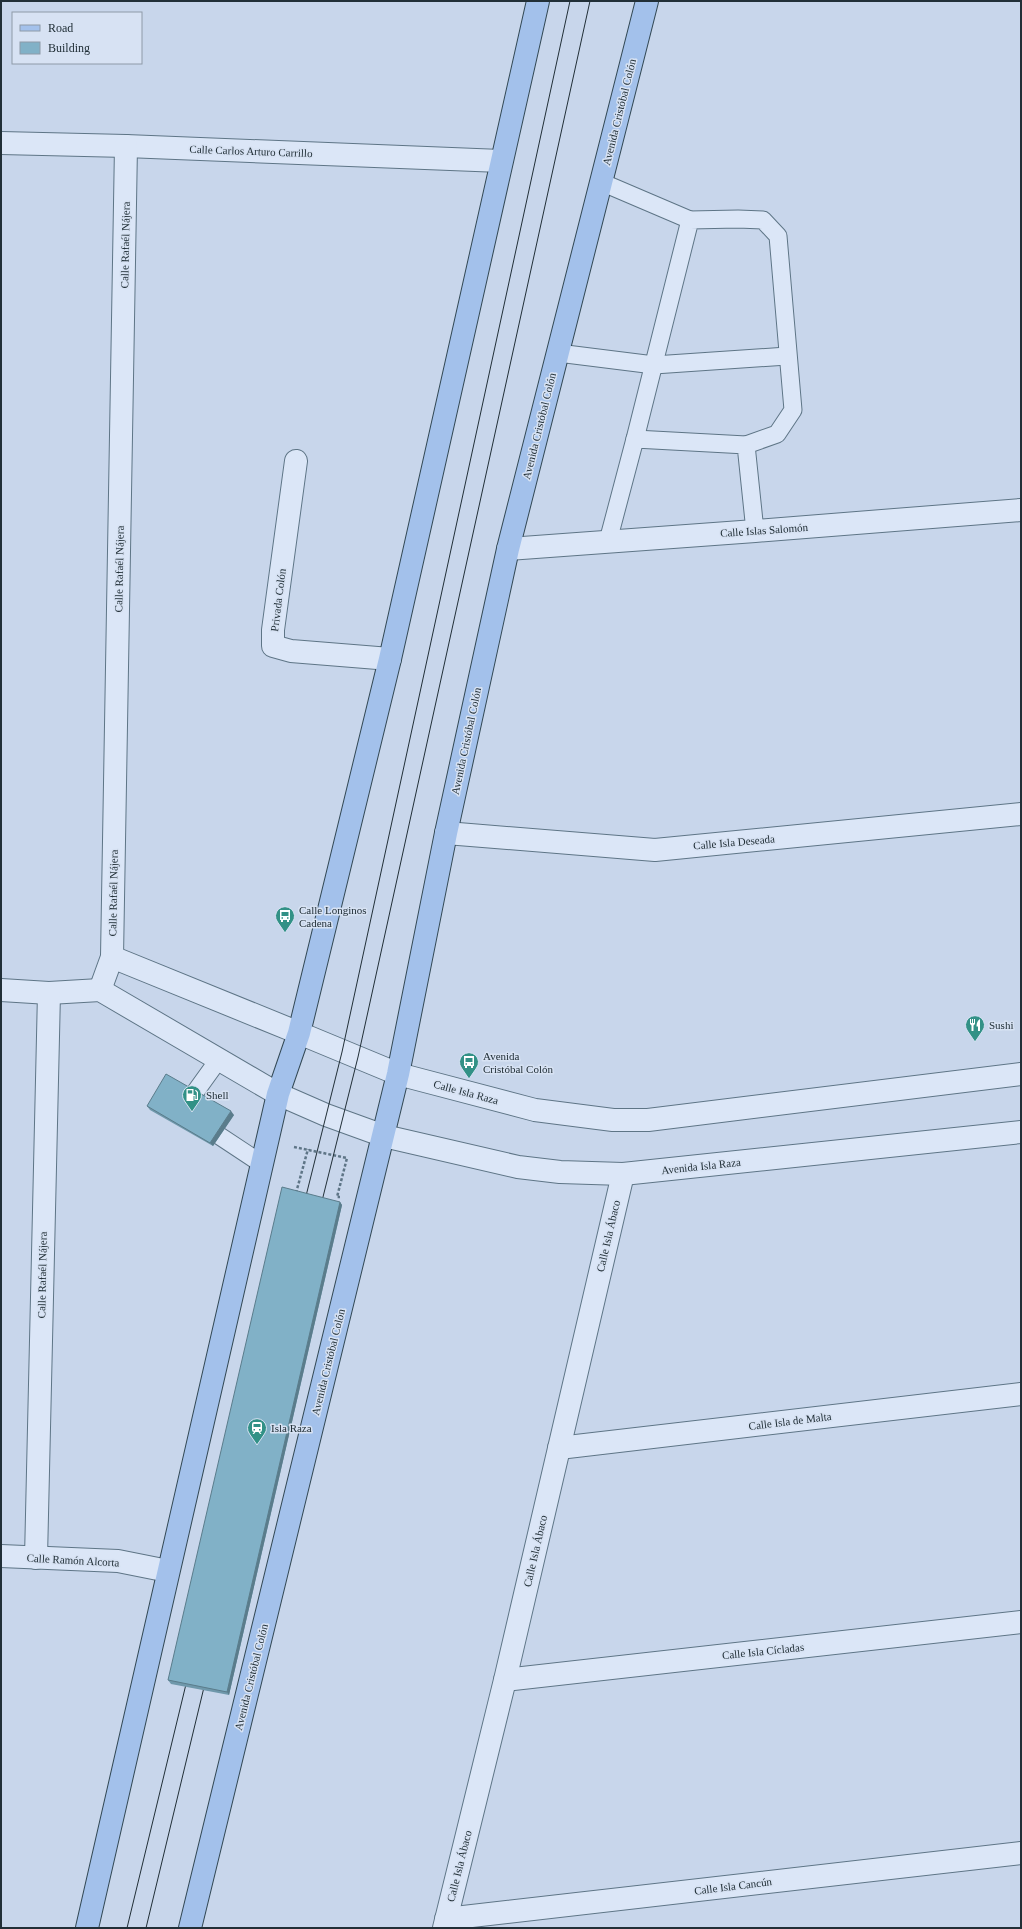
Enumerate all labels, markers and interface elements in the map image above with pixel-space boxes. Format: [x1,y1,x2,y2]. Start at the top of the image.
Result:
legend [12,12,142,64]
text: Road [48,21,73,35]
text: Building [48,41,90,55]
street label: Avenida Cristóbal Colón [600,57,638,166]
street label: Calle Carlos Arturo Carrillo [189,143,313,159]
street label: Calle Rafaél Nájera [118,201,132,288]
street label: Avenida Cristóbal Colón [520,371,558,480]
street label: Calle Islas Salomón [720,521,809,539]
street label: Calle Rafaél Nájera [112,525,126,612]
street label: Privada Colón [268,567,288,632]
street label: Avenida Cristóbal Colón [449,686,483,796]
street label: Calle Isla Deseada [693,832,775,852]
street label: Calle Rafaél Nájera [106,849,120,936]
place label: Calle Longinos Cadena [299,904,367,929]
bus stop icon: Calle Longinos Cadena [274,905,296,933]
restaurant icon: Sushi [964,1014,986,1042]
place label: Sushi [989,1019,1013,1031]
place label: Avenida Cristóbal Colón [483,1050,553,1075]
bus stop icon: Avenida Cristóbal Colón [458,1051,480,1079]
street label: Calle Isla Raza [432,1078,500,1106]
fuel station icon: Shell [181,1084,203,1112]
place label: Shell [206,1089,229,1101]
street label: Avenida Isla Raza [661,1156,741,1176]
street label: Calle Isla Ábaco [594,1198,622,1273]
street label: Calle Rafaél Nájera [35,1231,49,1318]
street label: Avenida Cristóbal Colón [309,1307,347,1416]
street label: Calle Isla de Malta [748,1410,832,1432]
station icon: Isla Raza [246,1417,268,1445]
place label: Isla Raza [271,1422,312,1434]
street label: Calle Isla Ábaco [521,1513,549,1588]
street label: Calle Ramón Alcorta [26,1552,120,1568]
street label: Avenida Cristóbal Colón [232,1622,270,1731]
street label: Calle Isla Cícladas [721,1641,805,1661]
street label: Calle Isla Ábaco [444,1829,474,1903]
street label: Calle Isla Cancún [693,1875,773,1897]

